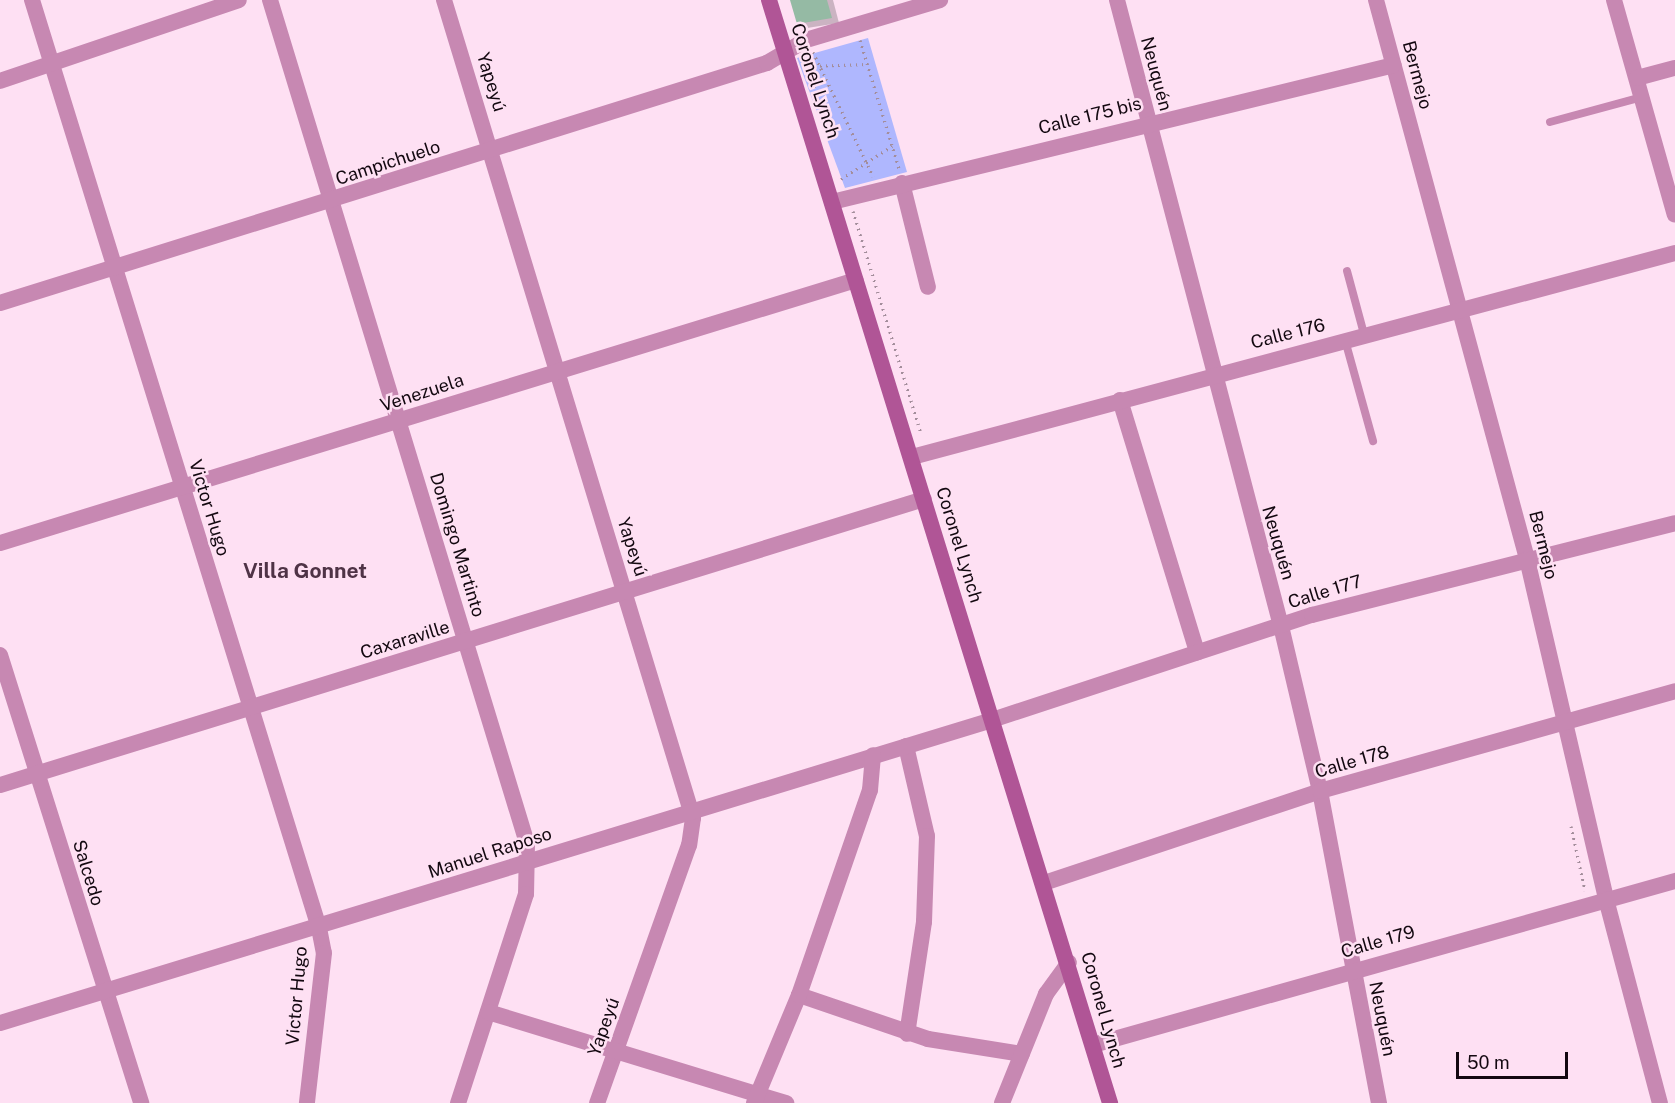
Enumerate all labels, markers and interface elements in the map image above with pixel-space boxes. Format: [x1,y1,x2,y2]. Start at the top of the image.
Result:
street label: Coronel Lynch [786,21,844,141]
street label: Neuquén [1136,35,1176,113]
street label: Bermejo [1398,38,1436,112]
street label: Yapeyú [472,50,510,114]
street label: Calle 175 bis [1036,93,1144,139]
street label: Campichuelo [333,136,443,190]
street label: Calle 176 [1249,314,1327,354]
street label: Venezuela [378,369,466,417]
street label: Victor Hugo [184,457,234,559]
street label: Domingo Martinto [425,470,489,620]
street label: Coronel Lynch [931,485,987,605]
street label: Neuquén [1257,504,1299,582]
street label: Bermejo [1524,508,1562,582]
street label: Yapeyú [612,515,652,579]
district label: Villa Gonnet [243,558,367,584]
street label: Calle 177 [1285,571,1365,613]
street label: Caxaraville [358,616,452,664]
street label: Calle 178 [1312,741,1392,783]
street label: Manuel Raposo [425,823,555,883]
street label: Salcedo [68,837,108,909]
street label: Calle 179 [1338,921,1418,963]
street label: Victor Hugo [282,945,312,1047]
street label: Coronel Lynch [1076,949,1130,1071]
street label: Neuquén [1364,980,1400,1058]
street label: Yapeyú [583,995,625,1059]
scale bar [1459,1040,1572,1078]
text: 50 m [1467,1052,1510,1073]

